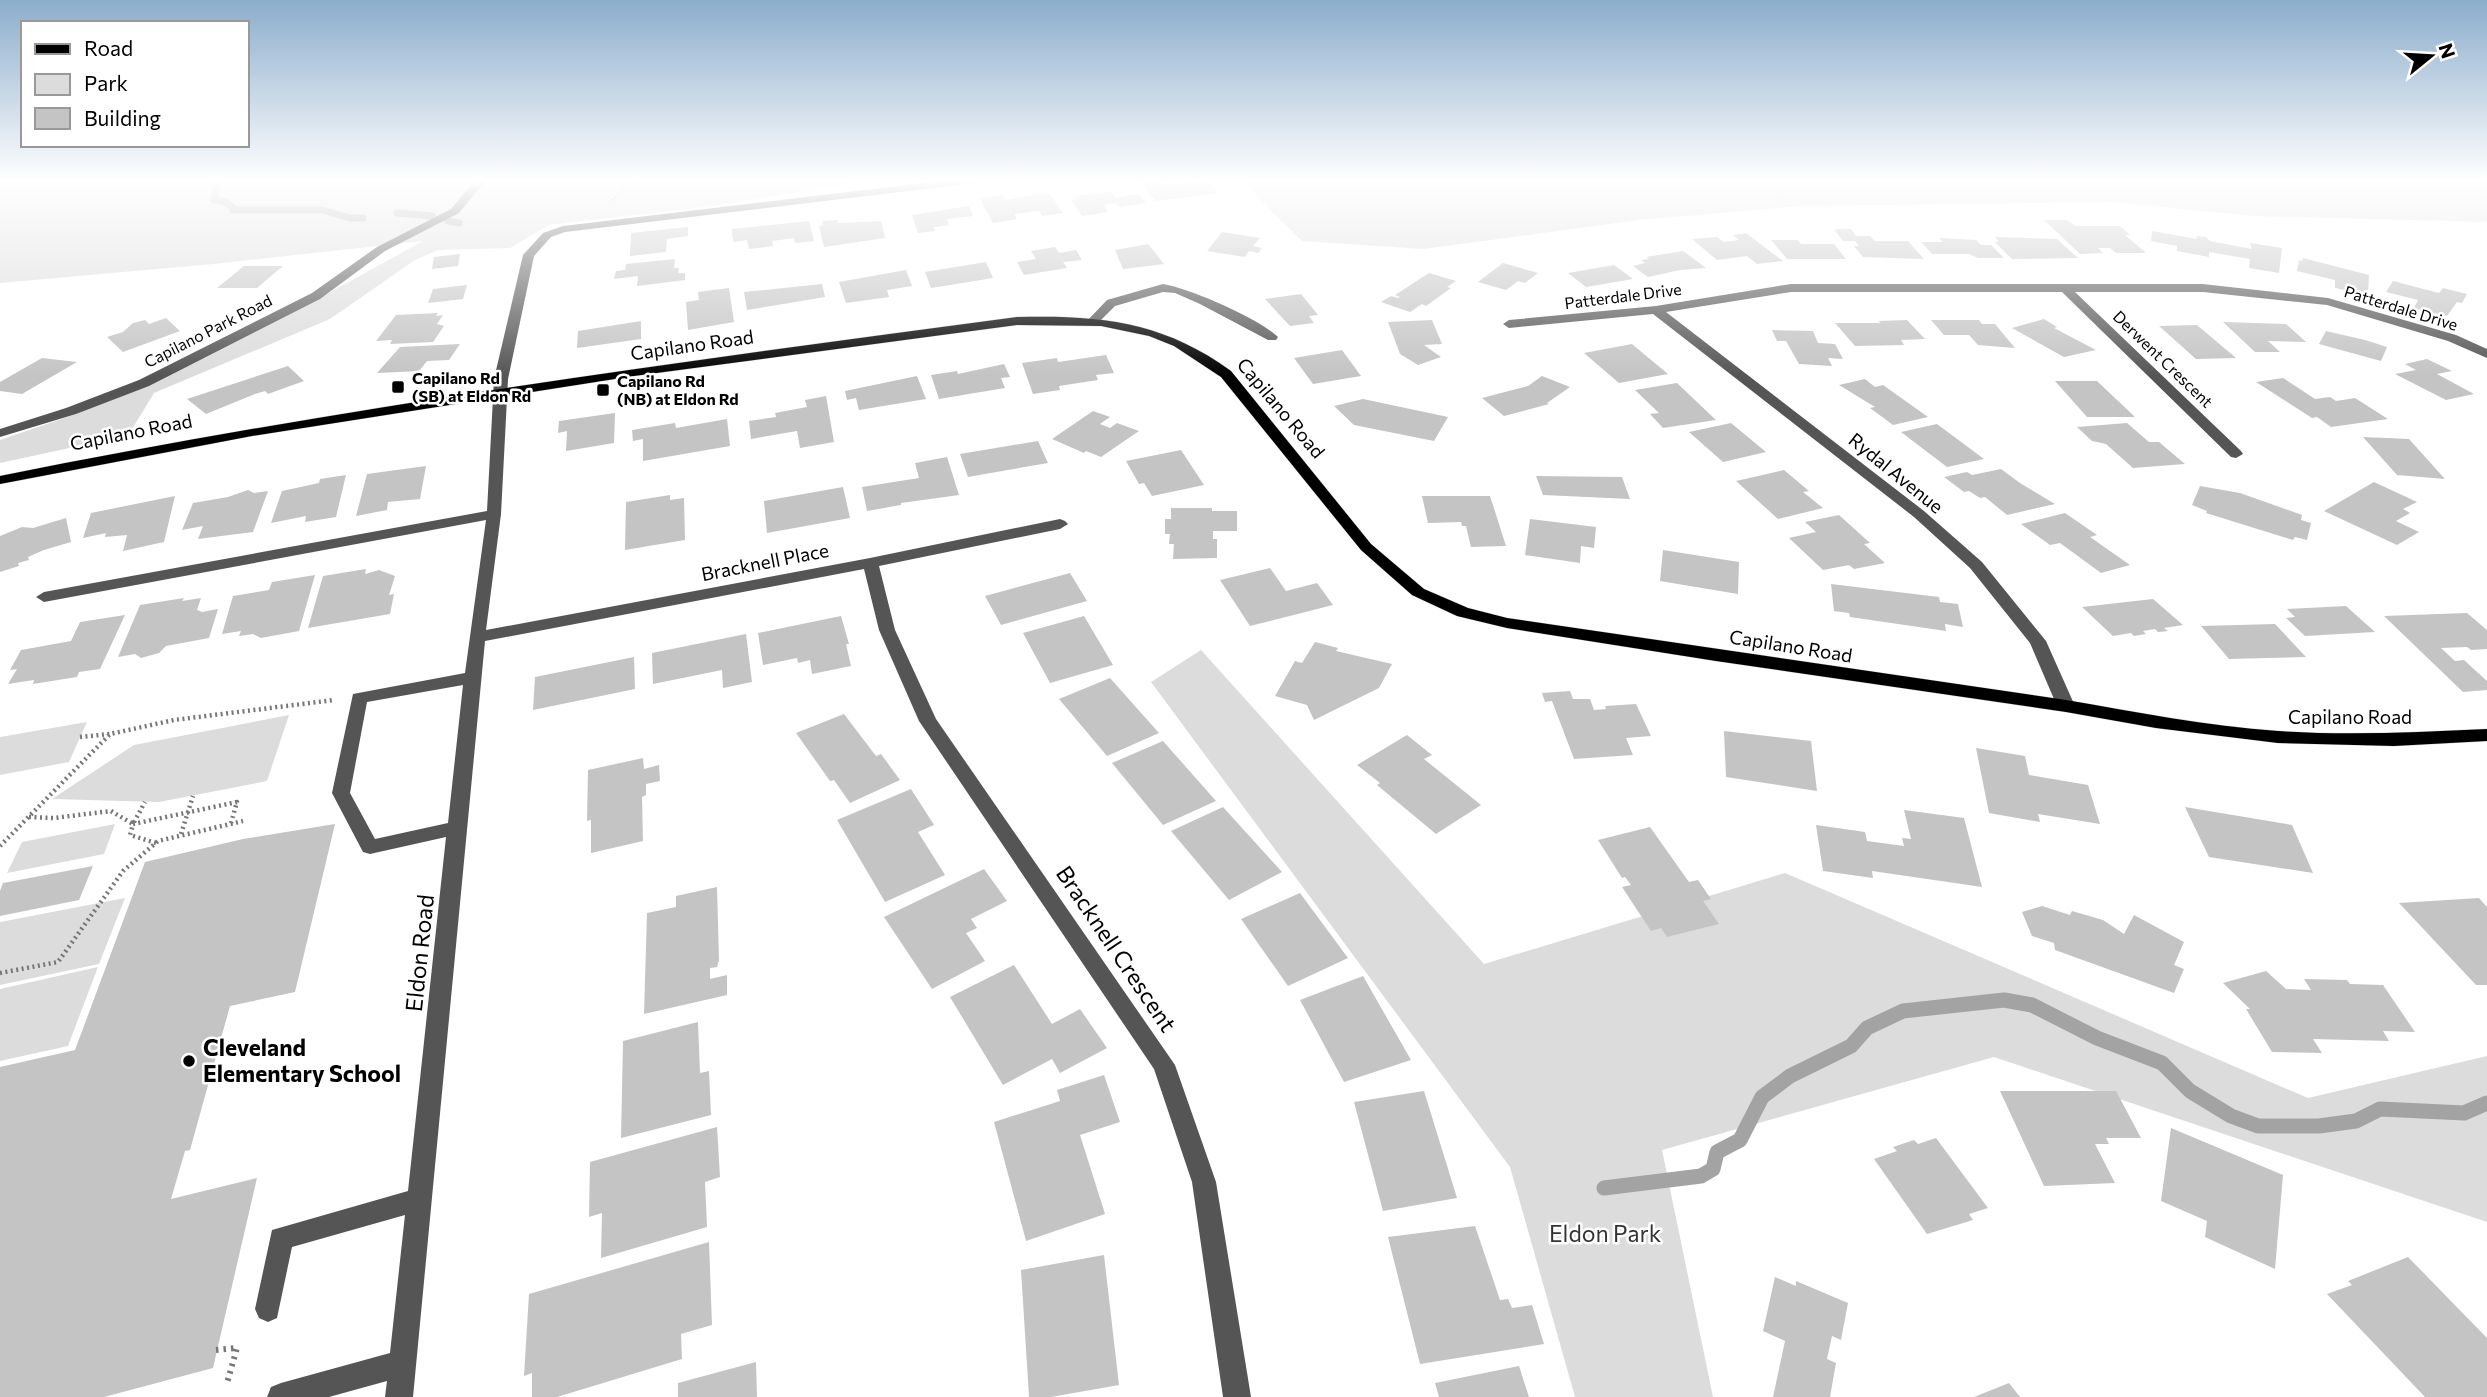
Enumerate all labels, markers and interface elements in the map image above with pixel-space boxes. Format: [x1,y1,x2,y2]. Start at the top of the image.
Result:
legend [21,21,248,147]
north arrow [2396,21,2466,91]
text: Road [84,35,133,60]
text: N [2435,40,2461,61]
text: Park [84,70,128,95]
text: Building [84,105,161,130]
street label: Patterdale Drive [1563,279,1683,312]
street label: Patterdale Drive [2342,281,2460,334]
street label: Capilano Park Road [141,290,275,371]
street label: Derwent Crescent [2110,306,2217,411]
street label: Capilano Road [629,324,755,365]
street label: Capilano Road [1233,353,1330,463]
place label: Capilano Rd (SB) at Eldon Rd [412,368,531,405]
place label: Capilano Rd (NB) at Eldon Rd [617,371,739,408]
marker: Capilano Rd (SB) at Eldon Rd [390,379,406,395]
marker: Capilano Rd (NB) at Eldon Rd [595,382,611,398]
street label: Capilano Road [68,408,194,455]
street label: Rydal Avenue [1844,428,1948,518]
street label: Bracknell Place [699,538,831,585]
street label: Capilano Road [1728,624,1854,667]
street label: Capilano Road [2288,705,2412,728]
street label: Bracknell Crescent [1051,860,1183,1037]
street label: Eldon Road [399,893,439,1013]
place label: Cleveland Elementary School [203,1033,401,1087]
marker: Cleveland Elementary School [181,1053,197,1069]
park label: Eldon Park [1549,1219,1662,1247]

